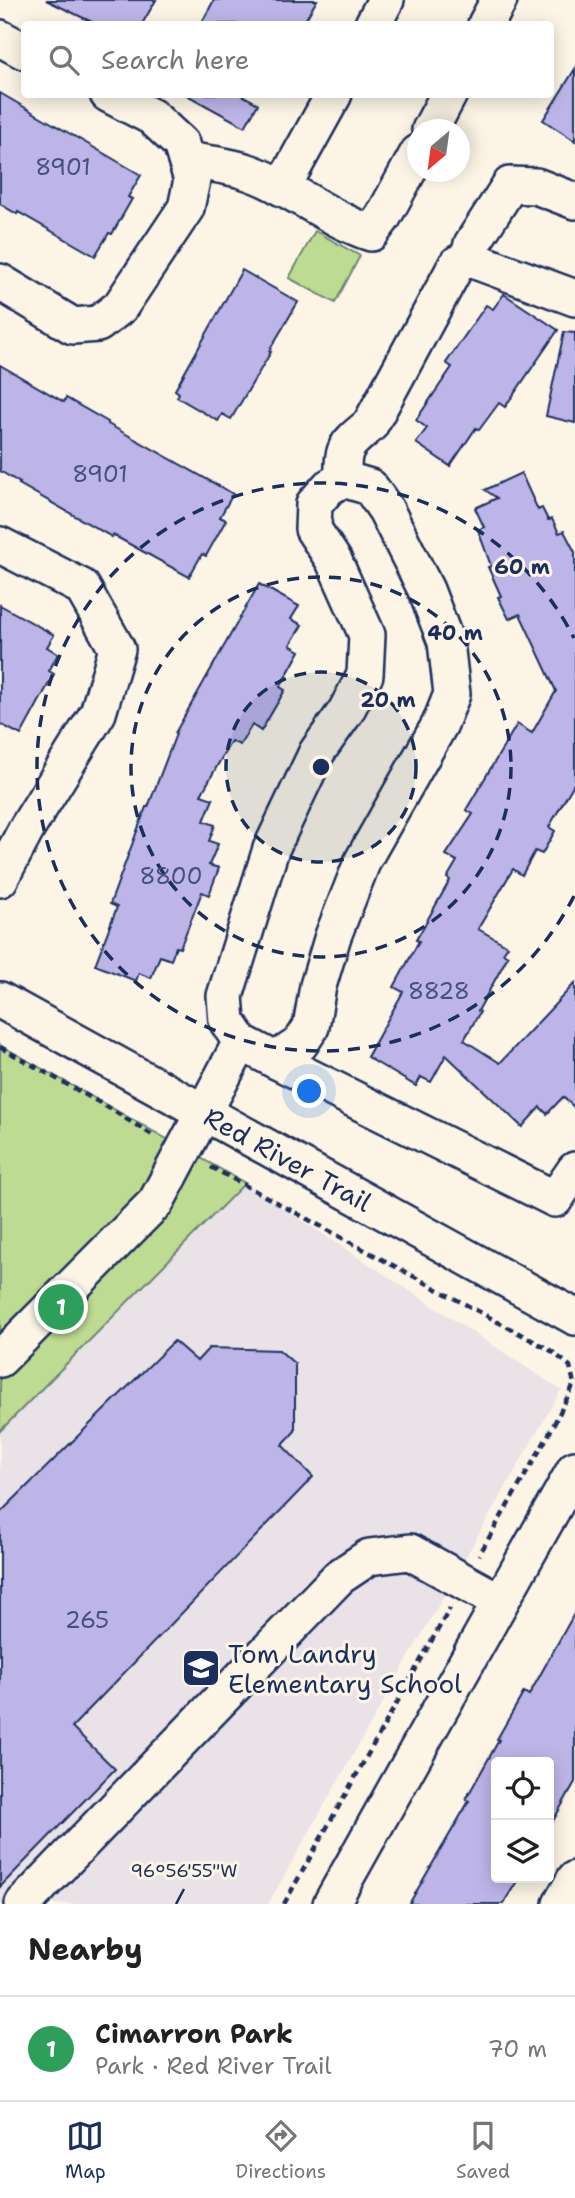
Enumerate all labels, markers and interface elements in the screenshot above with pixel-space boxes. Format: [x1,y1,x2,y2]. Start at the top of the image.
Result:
search box [21,21,554,98]
icon: search [45,41,83,79]
text: Search here [101,42,250,77]
north arrow [407,119,470,182]
house number: 8901 [35,152,91,182]
house number: 8901 [72,459,128,489]
text: 60 m [494,553,550,581]
text: 40 m [427,619,483,647]
text: 20 m [360,686,416,714]
centre of rings [309,755,333,779]
house number: 8800 [139,861,203,891]
house number: 8828 [408,976,470,1006]
your location [292,1074,326,1108]
street label: Red River Trail [198,1098,378,1219]
pin: 1 [38,1281,84,1333]
house number: 265 [65,1605,109,1635]
place label: Tom Landry Elementary School [228,1636,462,1701]
school or university icon: Tom Landry Elementary School [180,1647,222,1689]
map controls [491,1757,554,1883]
button: locate [491,1757,554,1820]
button: layers [491,1820,554,1883]
text: 96°56'55"W [130,1859,238,1883]
text: Nearby [28,1929,143,1970]
text: Cimarron Park [95,2016,293,2051]
text: 1 [46,2034,56,2064]
text: 70 m [488,2034,547,2064]
text: Park · Red River Trail [95,2051,331,2081]
tab: Map [65,2117,106,2184]
tab: Directions [236,2117,326,2184]
tab: Saved [456,2117,510,2184]

